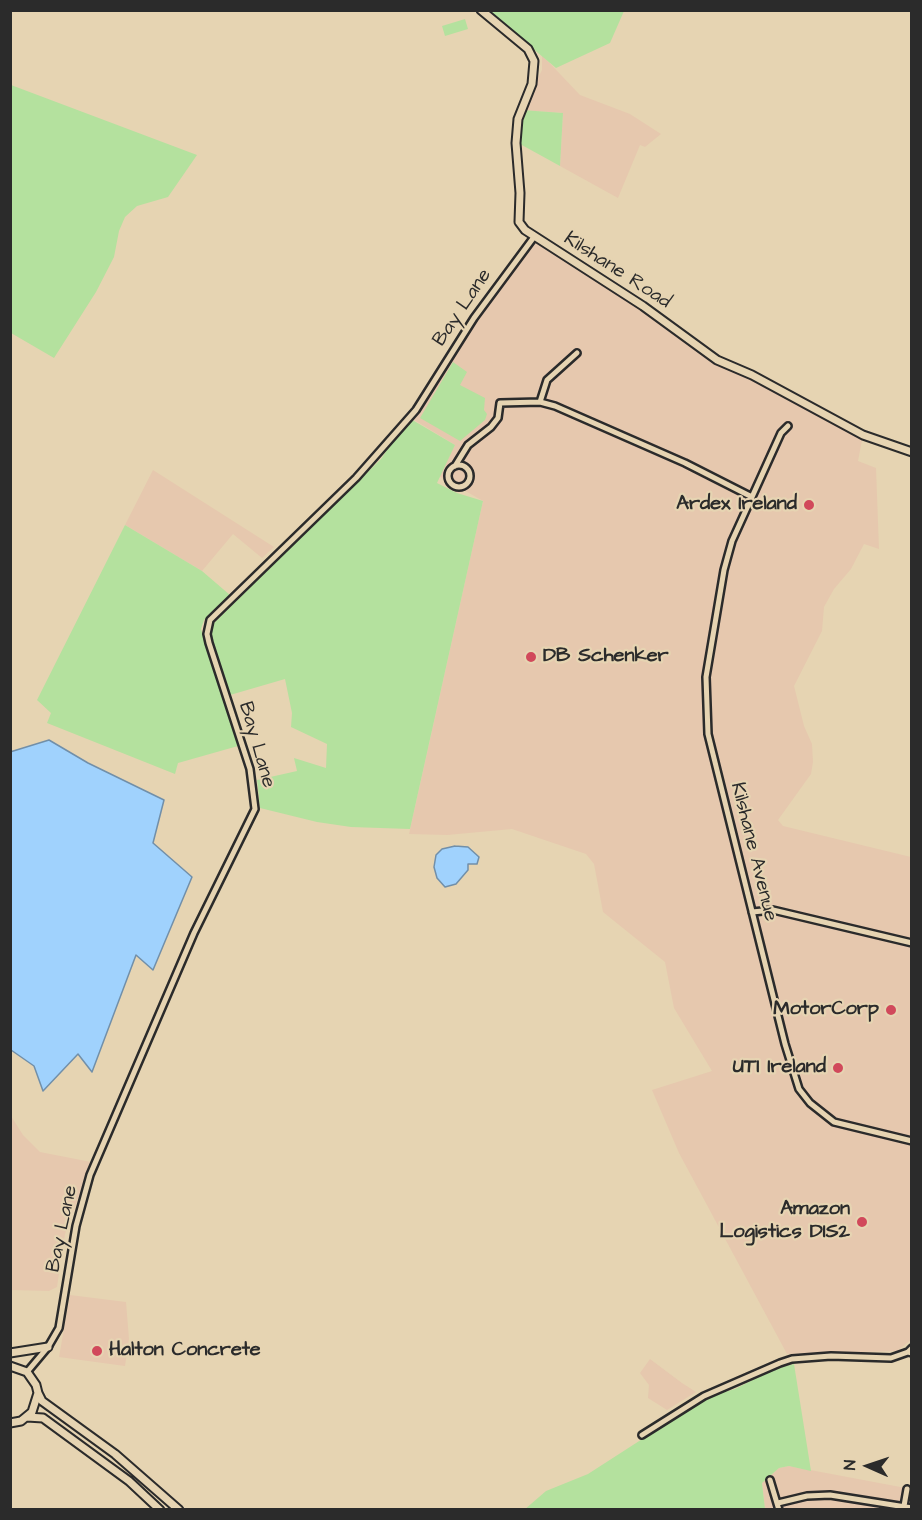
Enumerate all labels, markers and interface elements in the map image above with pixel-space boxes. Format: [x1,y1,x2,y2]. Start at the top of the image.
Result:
street label: Kilshane Road [559,227,675,315]
street label: Bay Lane [428,265,498,351]
place label: Ardex Ireland [676,493,797,517]
marker: Ardex Ireland [802,498,816,512]
place label: DB Schenker [543,645,669,669]
marker: DB Schenker [524,650,538,664]
street label: Bay Lane [232,699,280,791]
street label: Kilshane Avenue [724,780,782,924]
place label: MotorCorp [773,998,879,1022]
marker: MotorCorp [884,1003,898,1017]
place label: UTI Ireland [733,1056,826,1080]
marker: UTI Ireland [831,1061,845,1075]
street label: Bay Lane [42,1183,84,1275]
place label: Amazon Logistics DIS2 [719,1198,850,1245]
marker: Amazon Logistics DIS2 [855,1215,869,1229]
place label: Halton Concrete [109,1339,261,1363]
marker: Halton Concrete [90,1344,104,1358]
north arrow [838,1436,898,1496]
text: N [839,1459,861,1471]

